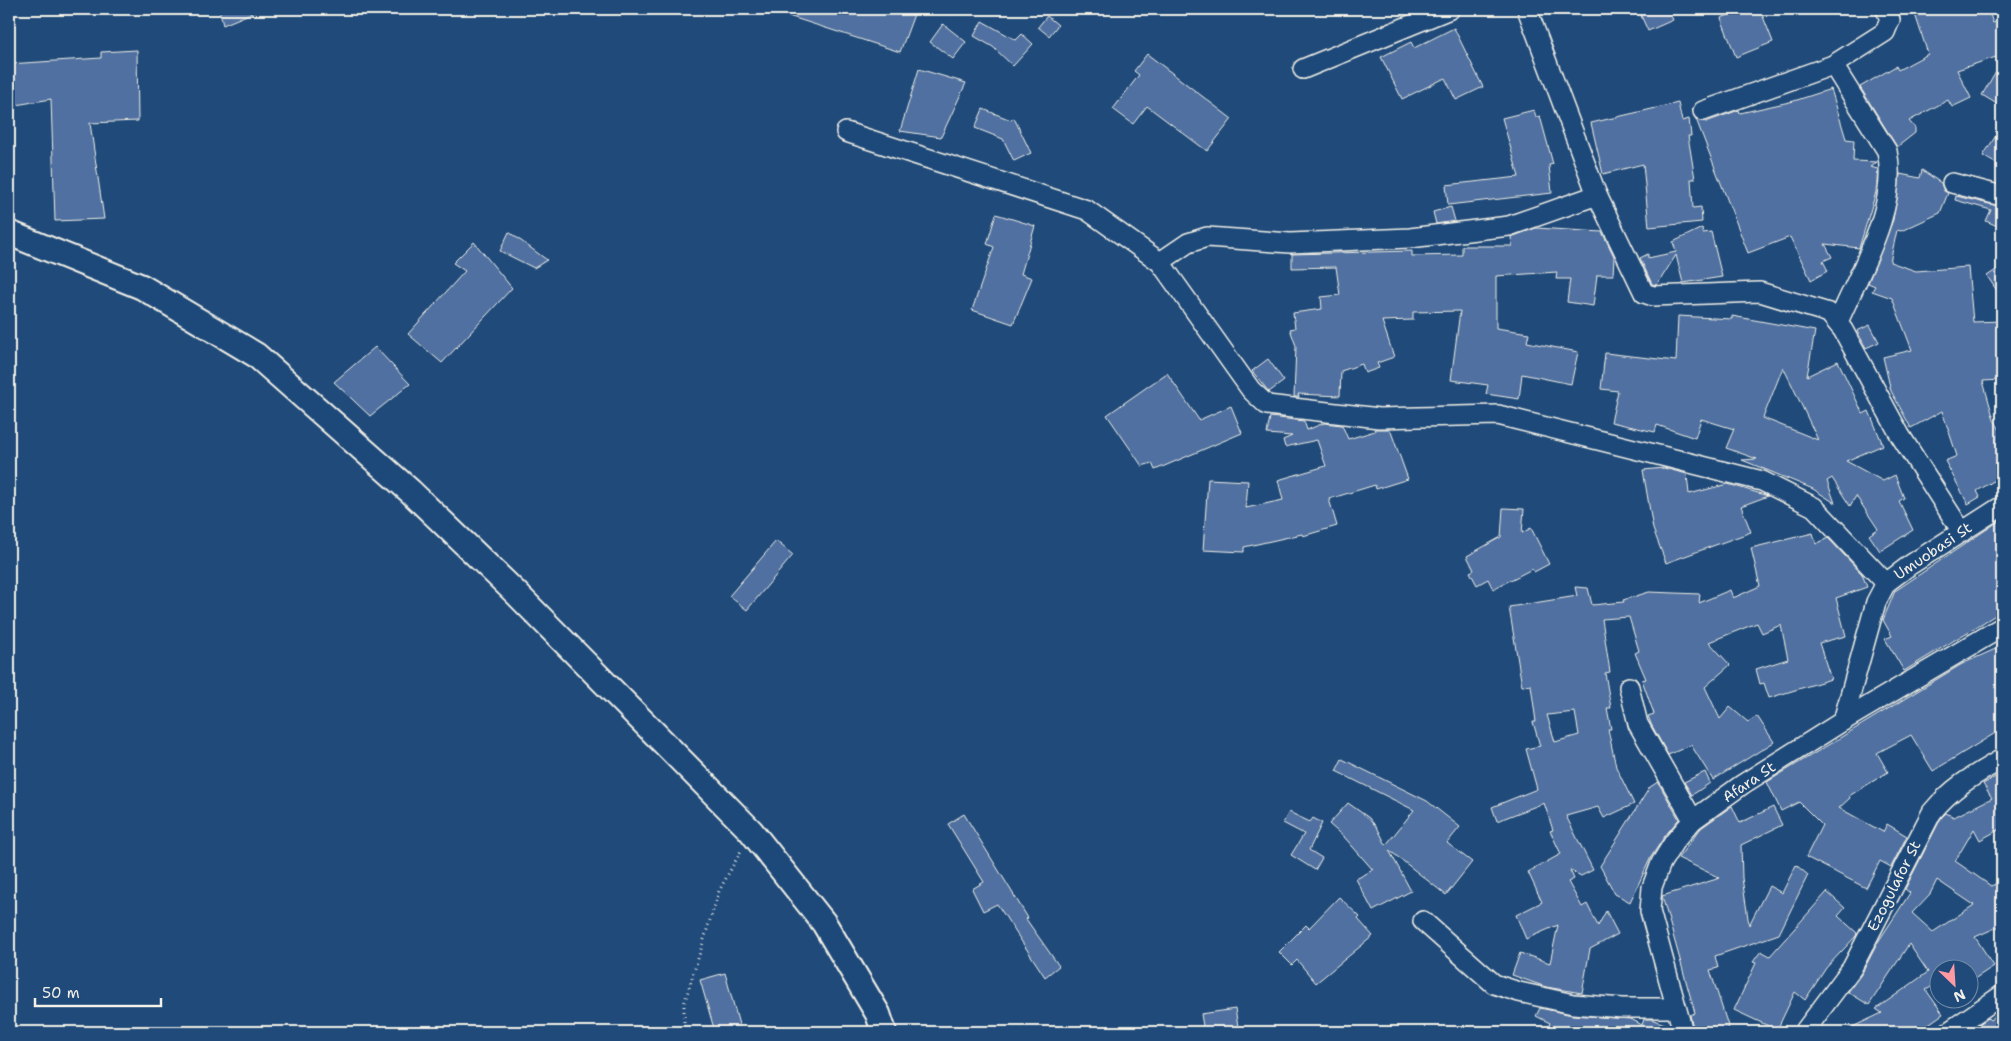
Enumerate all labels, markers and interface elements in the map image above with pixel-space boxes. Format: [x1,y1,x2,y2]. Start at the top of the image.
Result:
street label: Umuobasi St [1890,518,1976,584]
street label: Afara St [1719,757,1779,807]
street label: Ezogulafor St [1863,837,1925,935]
north arrow [1928,958,1978,1008]
scale bar [35,976,161,1008]
text: 50 m [42,983,80,1003]
text: N [1951,985,1968,1006]

